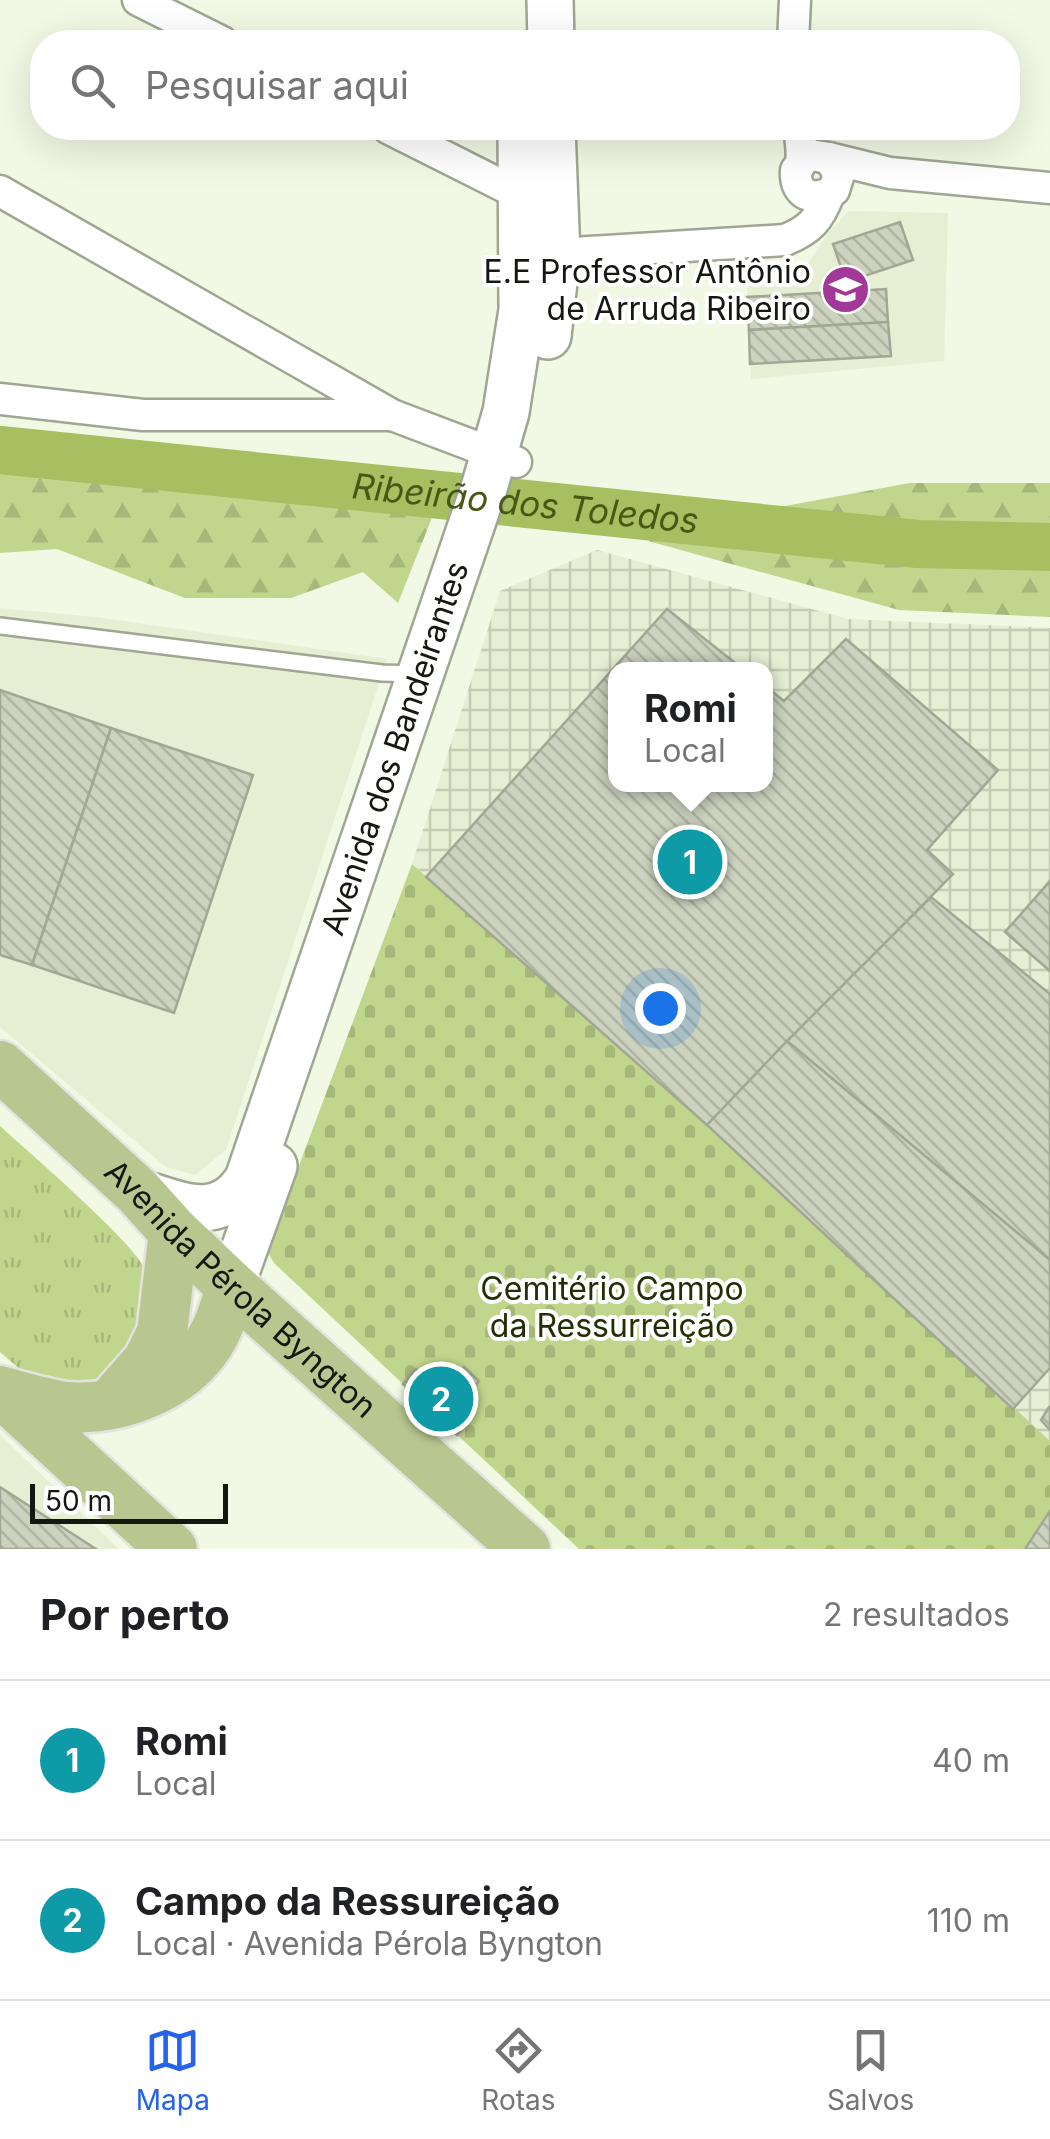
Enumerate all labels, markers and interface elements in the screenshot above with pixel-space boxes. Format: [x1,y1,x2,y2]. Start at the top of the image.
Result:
search box [30,30,1020,140]
icon: search [65,58,120,113]
text: Pesquisar aqui [145,62,409,108]
place label: E.E Professor Antônio de Arruda Ribeiro [483,252,811,328]
school or university icon: E.E Professor Antônio de Arruda Ribeiro [820,264,872,316]
water label: Ribeirão dos Toledos [350,464,701,541]
street label: Avenida dos Bandeirantes [313,556,476,940]
popup [608,662,773,792]
text: Romi [644,685,737,731]
text: Local [644,731,726,770]
pin: 1 [658,824,722,900]
your location [635,983,686,1034]
street label: Avenida Pérola Byngton [97,1151,385,1426]
park label: Cemitério Campo da Ressurreição [480,1269,744,1345]
pin: 2 [408,1362,474,1436]
scale bar [30,1479,228,1524]
text: 50 m [45,1484,112,1518]
text: Por perto [40,1589,230,1640]
text: 2 resultados [823,1595,1010,1634]
text: Romi [135,1718,228,1764]
text: 1 [66,1741,79,1780]
text: 40 m [932,1741,1010,1780]
text: Local [135,1764,217,1803]
text: Campo da Ressureição [135,1878,560,1924]
text: 2 [62,1901,83,1940]
text: 110 m [927,1901,1010,1940]
text: Local · Avenida Pérola Byngton [135,1924,603,1963]
tab: Mapa [136,2023,210,2117]
tab: Rotas [481,2023,555,2117]
tab: Salvos [827,2023,914,2117]

